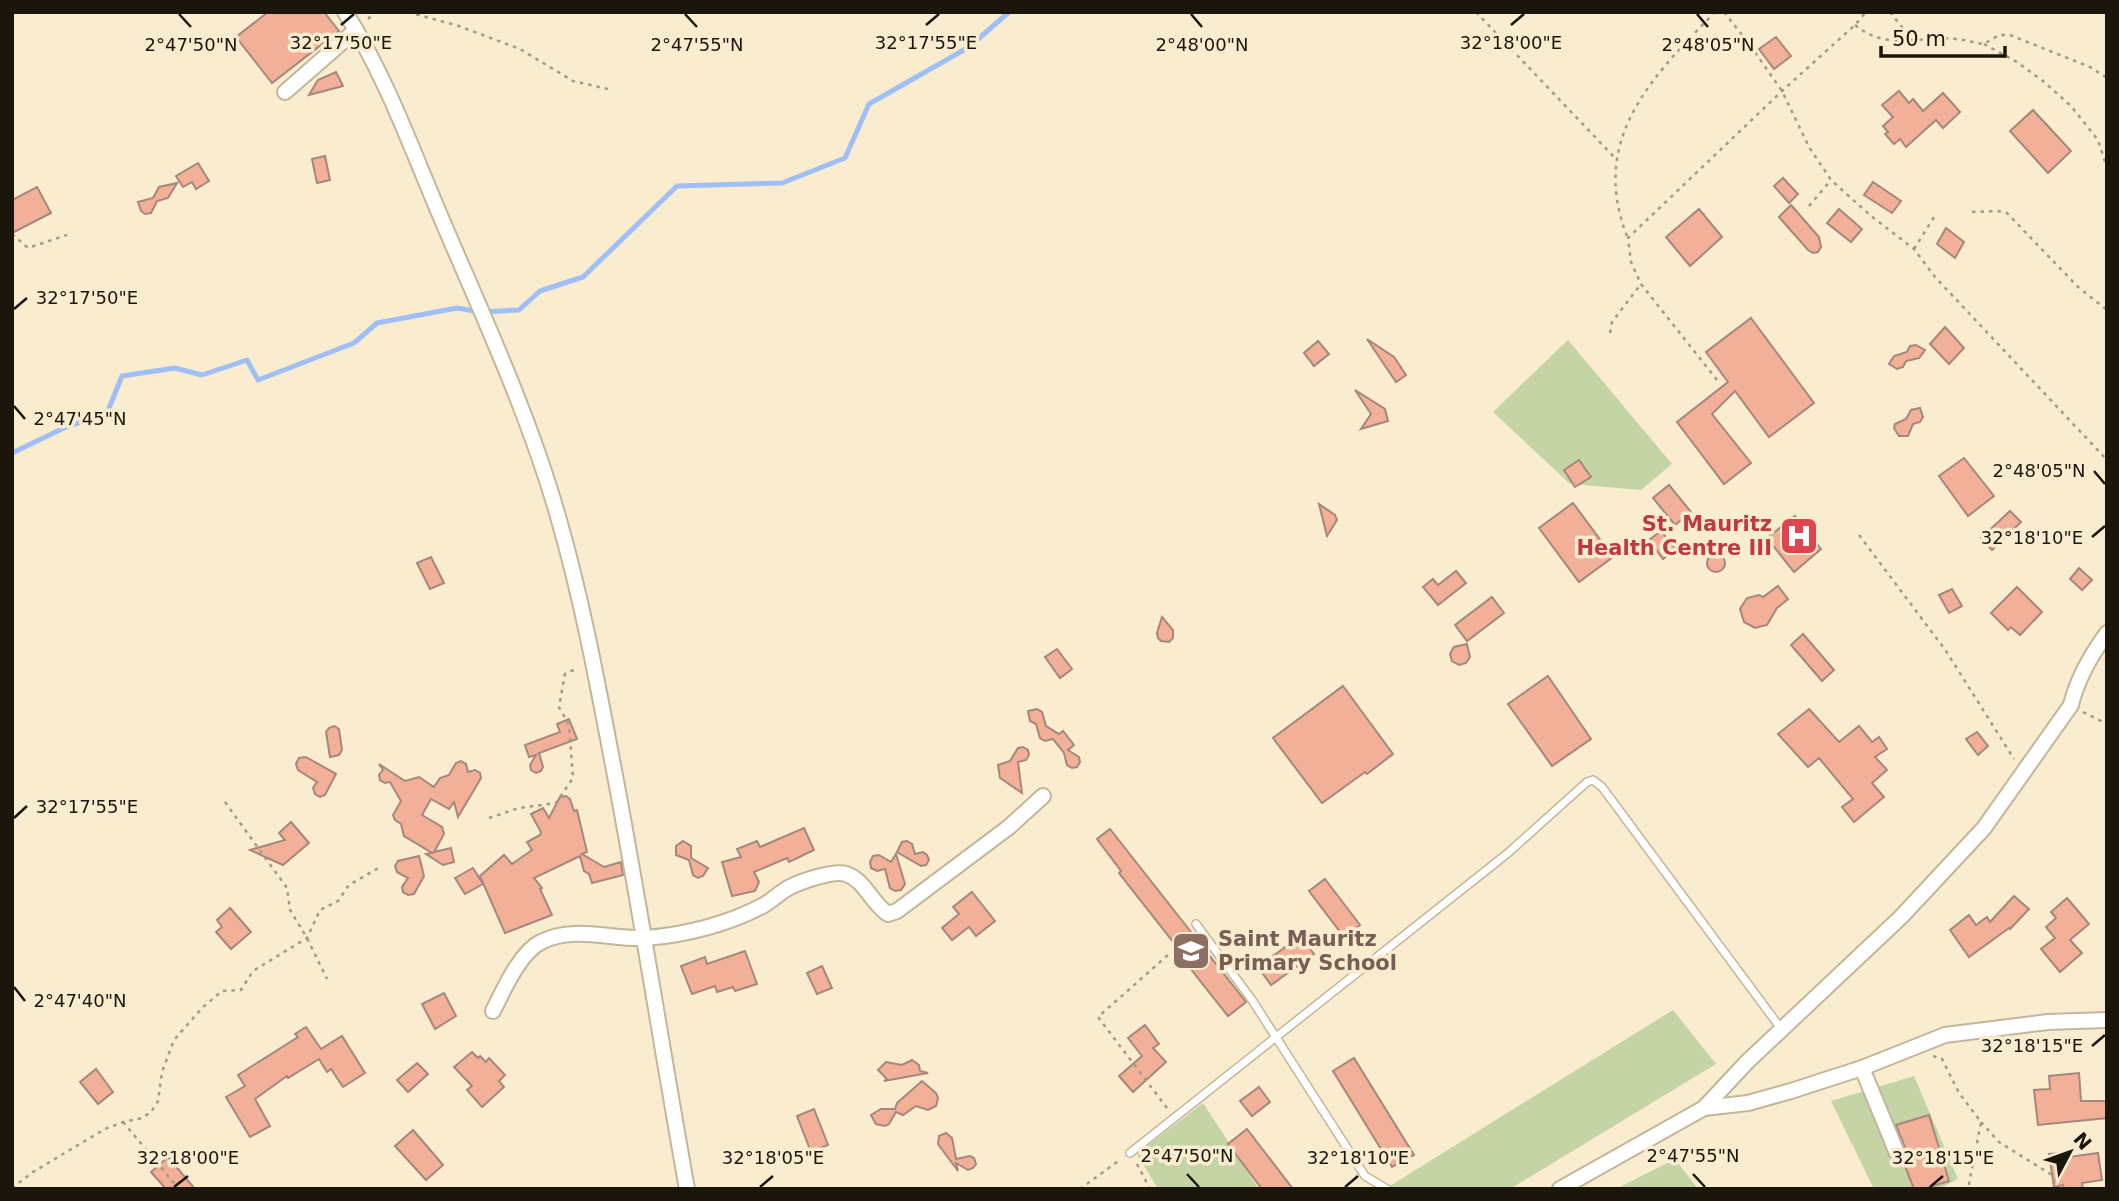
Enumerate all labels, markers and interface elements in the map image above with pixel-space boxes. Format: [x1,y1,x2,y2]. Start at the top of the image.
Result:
scale bar [1881,14,2005,58]
text: 50 m [1892,27,1946,51]
text: 32°17'50"E [290,32,392,53]
text: 32°17'55"E [875,32,977,53]
text: 32°18'00"E [1460,32,1562,53]
text: 2°47'50"N [145,34,237,55]
text: 2°47'55"N [651,34,743,55]
text: 2°48'00"N [1156,34,1248,55]
text: 2°48'05"N [1662,34,1754,55]
text: 32°17'50"E [36,287,138,308]
text: 2°47'45"N [34,408,126,429]
text: 2°48'05"N [1993,460,2085,481]
place label: St. Mauritz Health Centre III [1577,512,1772,560]
hospital icon: St. Mauritz Health Centre III [1778,515,1820,557]
text: 32°18'10"E [1981,527,2083,548]
text: 32°17'55"E [36,796,138,817]
place label: Saint Mauritz Primary School [1218,927,1397,975]
school or university icon: Saint Mauritz Primary School [1170,930,1212,972]
text: 2°47'40"N [34,990,126,1011]
text: 32°18'15"E [1981,1035,2083,1056]
north arrow [2035,1117,2105,1187]
text: N [2069,1128,2096,1154]
text: 2°47'50"N [1141,1145,1233,1166]
text: 2°47'55"N [1647,1145,1739,1166]
text: 32°18'00"E [137,1147,239,1168]
text: 32°18'05"E [722,1147,824,1168]
text: 32°18'10"E [1307,1147,1409,1168]
text: 32°18'15"E [1892,1147,1994,1168]

